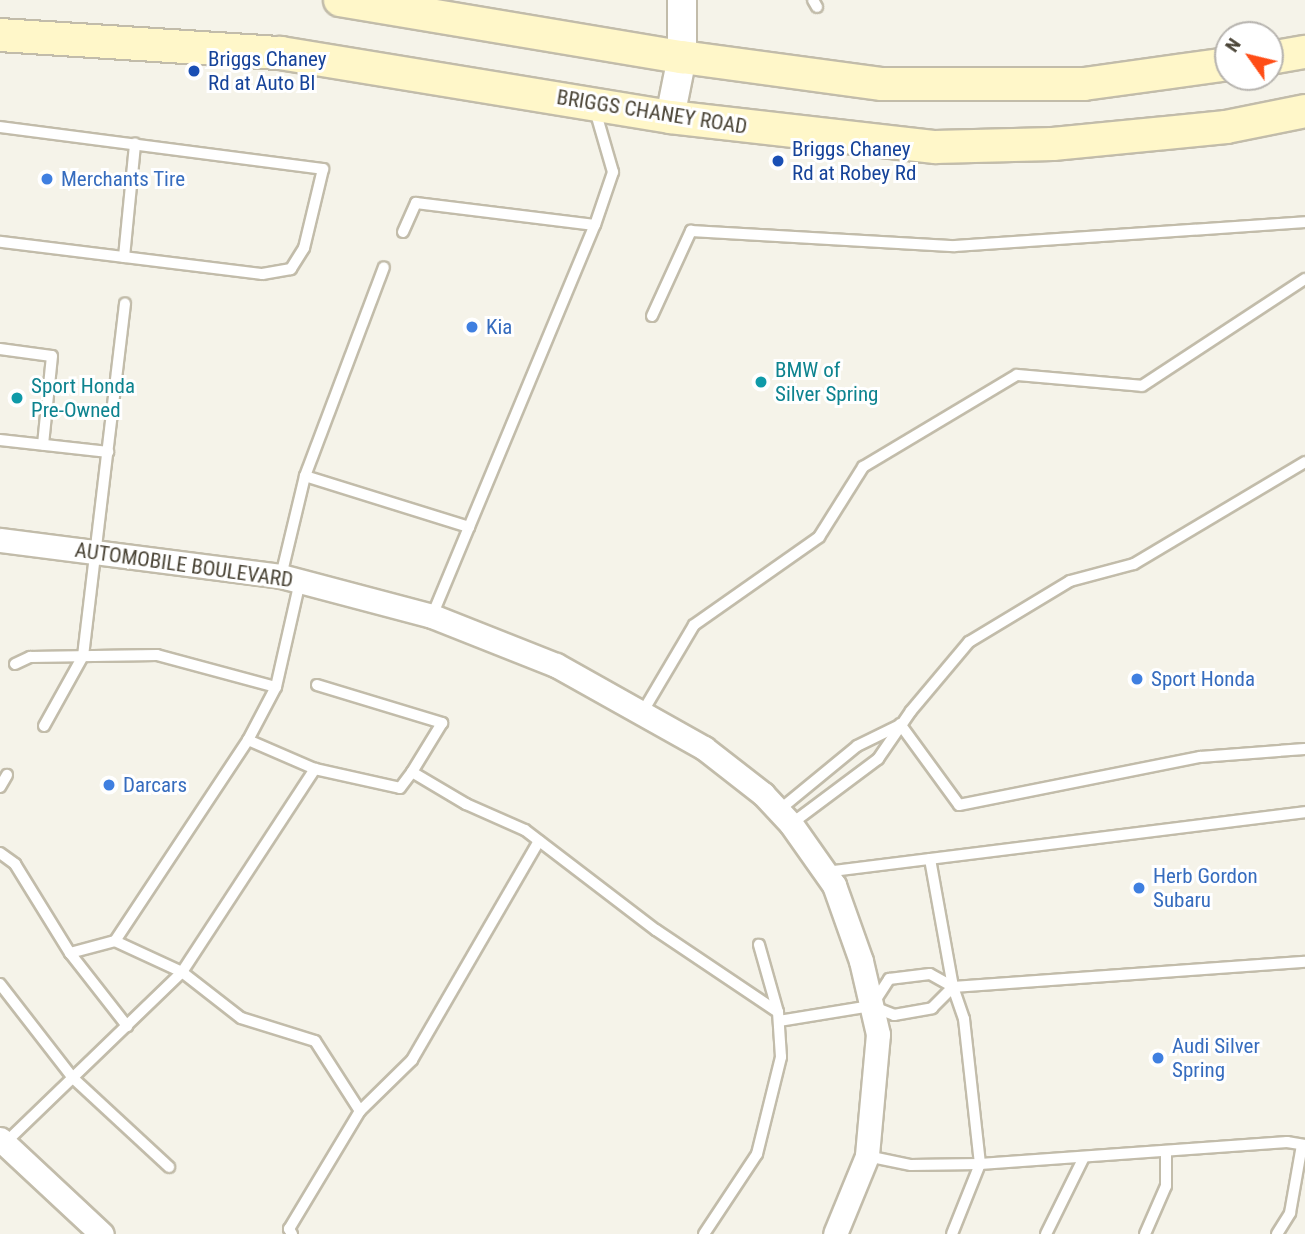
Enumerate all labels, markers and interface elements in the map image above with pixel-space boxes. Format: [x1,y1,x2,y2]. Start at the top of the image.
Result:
north arrow [1214,21,1284,91]
text: N [1220,34,1246,56]
place label: Briggs Chaney Rd at Auto Bl [208,46,327,96]
marker: Briggs Chaney Rd at Auto Bl [186,63,202,79]
street label: BRIGGS CHANEY ROAD [555,84,749,140]
place label: Briggs Chaney Rd at Robey Rd [792,136,916,186]
marker: Briggs Chaney Rd at Robey Rd [770,153,786,169]
place label: Merchants Tire [61,166,185,192]
marker: Merchants Tire [39,171,55,187]
place label: Kia [486,314,512,340]
marker: Kia [464,319,480,335]
place label: BMW of Silver Spring [775,357,878,407]
place label: Sport Honda Pre-Owned [31,373,135,423]
marker: BMW of Silver Spring [753,374,769,390]
marker: Sport Honda Pre-Owned [9,390,25,406]
street label: AUTOMOBILE BOULEVARD [73,537,295,593]
place label: Sport Honda [1151,666,1255,692]
marker: Sport Honda [1129,671,1145,687]
place label: Darcars [123,772,187,798]
marker: Darcars [101,777,117,793]
place label: Herb Gordon Subaru [1153,863,1258,913]
marker: Herb Gordon Subaru [1131,880,1147,896]
place label: Audi Silver Spring [1172,1033,1260,1083]
marker: Audi Silver Spring [1150,1050,1166,1066]

